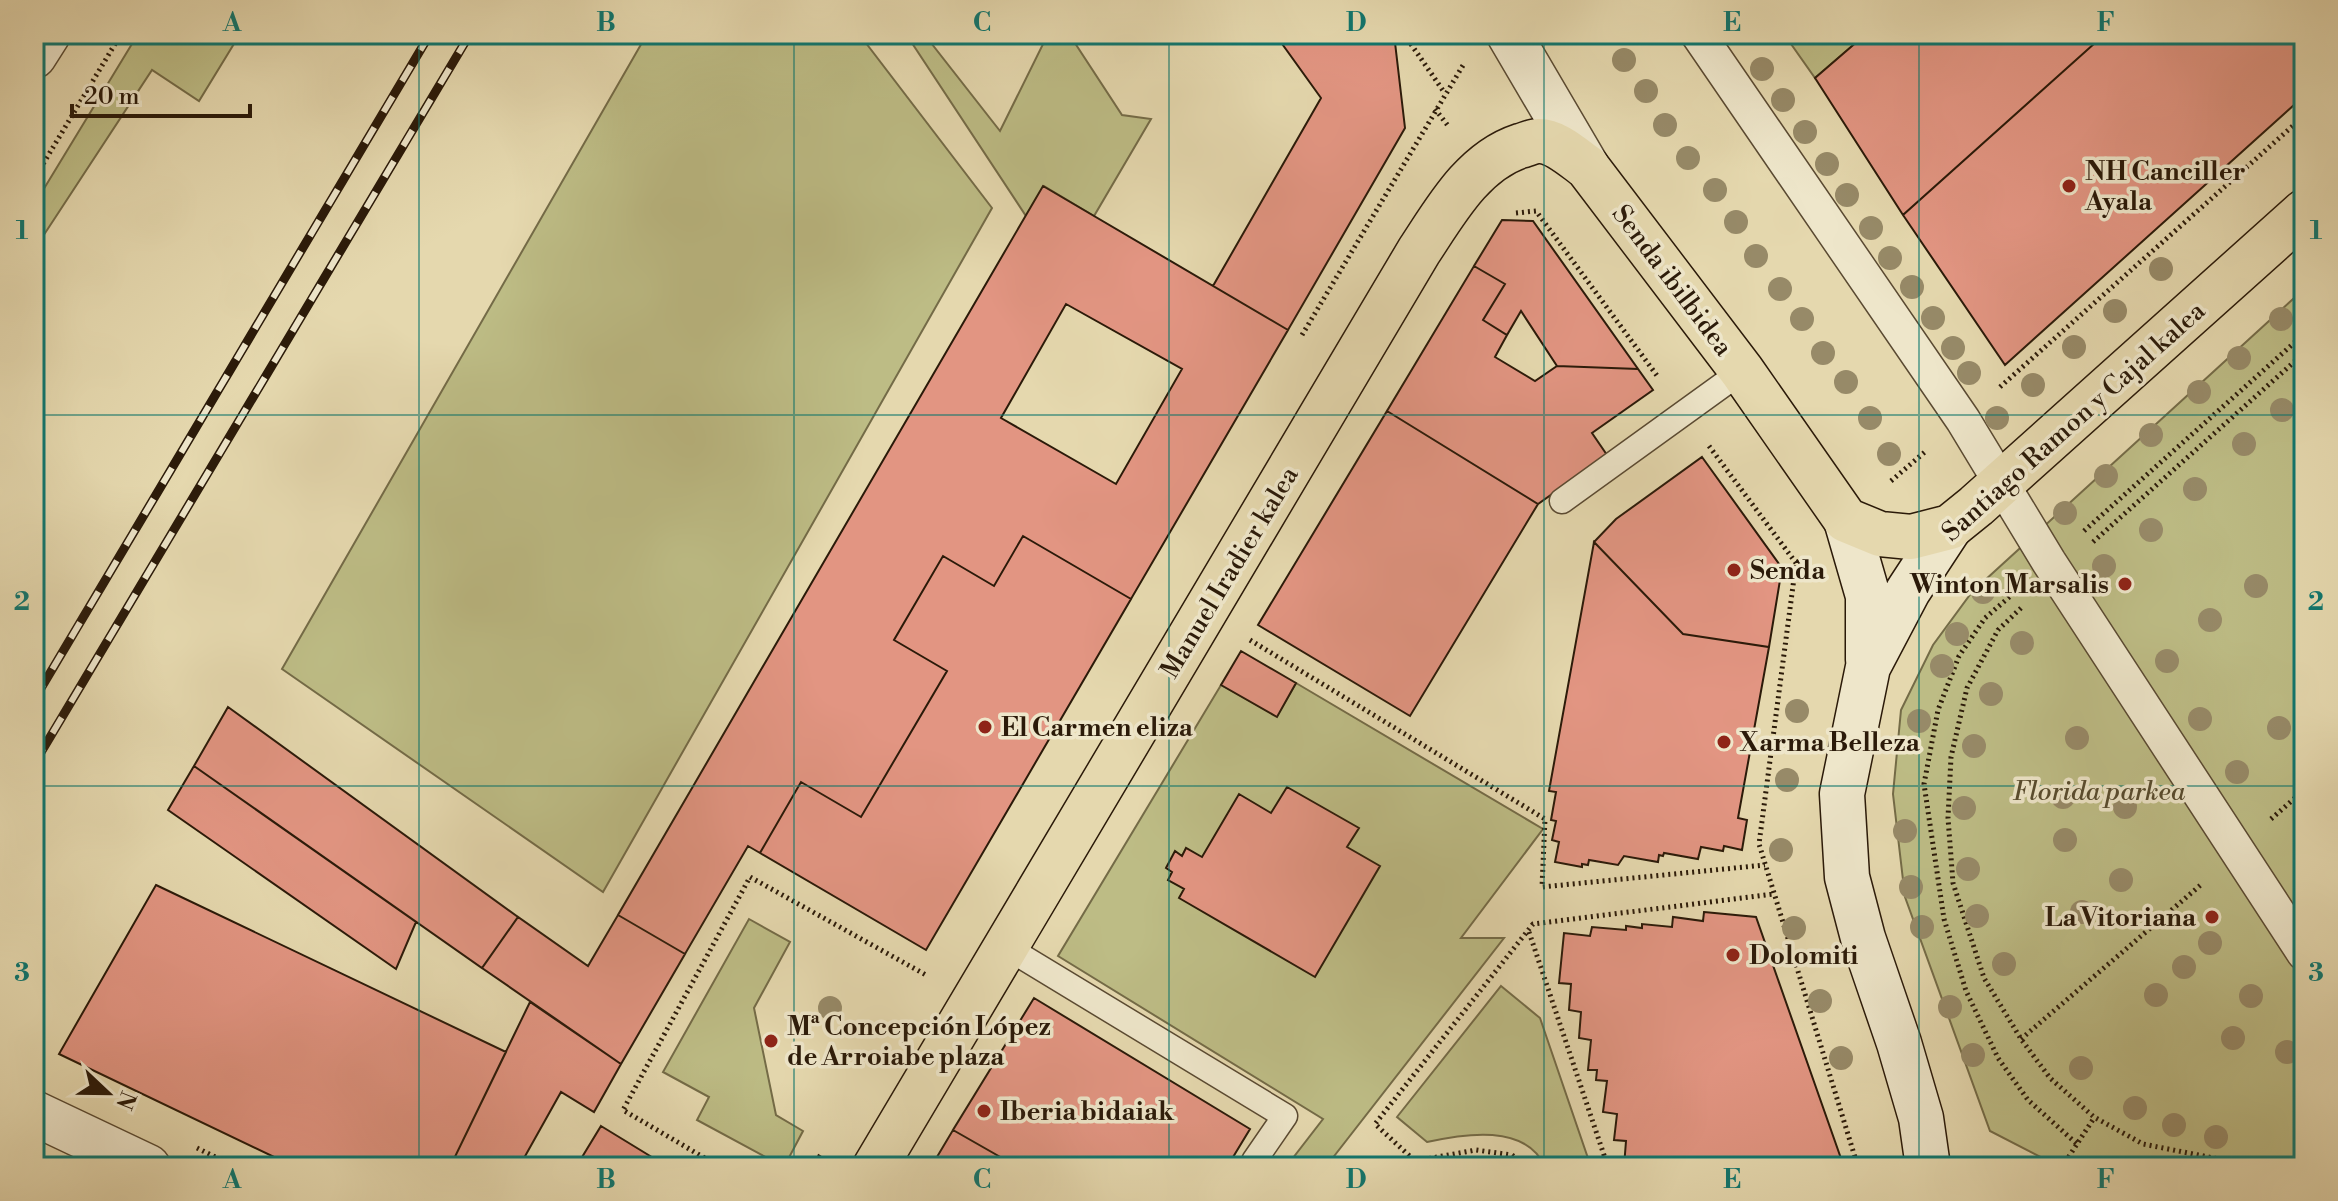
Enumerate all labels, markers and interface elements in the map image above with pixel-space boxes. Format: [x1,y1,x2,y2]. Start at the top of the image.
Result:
text: A [222,7,242,39]
text: B [596,7,616,39]
text: C [973,7,991,39]
text: D [1346,7,1366,39]
text: E [1723,7,1741,39]
text: F [2097,7,2115,39]
scale bar [72,68,250,118]
text: 20 m [84,82,140,112]
place label: NH Canciller Ayala [2084,156,2246,218]
marker: NH Canciller Ayala [2060,177,2078,195]
street label: Senda ibilbidea [1605,199,1740,363]
text: 1 [16,215,29,247]
text: 1 [2310,215,2323,247]
street label: Santiago Ramon y Cajal kalea [1935,295,2212,548]
street label: Manuel Iradier kalea [1154,460,1306,684]
place label: Senda [1750,555,1826,587]
marker: Senda [1725,561,1743,579]
place label: Winton Marsalis [1909,569,2109,601]
marker: Winton Marsalis [2116,575,2134,593]
text: 2 [14,586,30,618]
text: 2 [2308,586,2324,618]
place label: El Carmen eliza [1001,712,1194,744]
marker: El Carmen eliza [976,718,994,736]
place label: Xarma Belleza [1739,727,1921,759]
marker: Xarma Belleza [1715,733,1733,751]
park label: Florida parkea [2013,776,2186,808]
place label: La Vitoriana [2045,902,2197,934]
marker: La Vitoriana [2203,908,2221,926]
place label: Dolomiti [1749,940,1858,972]
marker: Dolomiti [1724,946,1742,964]
text: 3 [14,957,30,989]
text: 3 [2308,957,2324,989]
place label: Mª Concepción López de Arroiabe plaza [787,1011,1051,1073]
marker: Mª Concepción López de Arroiabe plaza [762,1032,780,1050]
north arrow [68,1053,148,1133]
text: N [109,1087,141,1114]
place label: Iberia bidaiak [1000,1096,1175,1128]
marker: Iberia bidaiak [975,1102,993,1120]
text: A [222,1164,242,1196]
text: B [596,1164,616,1196]
text: C [973,1164,991,1196]
text: D [1346,1164,1366,1196]
text: E [1723,1164,1741,1196]
text: F [2097,1164,2115,1196]

